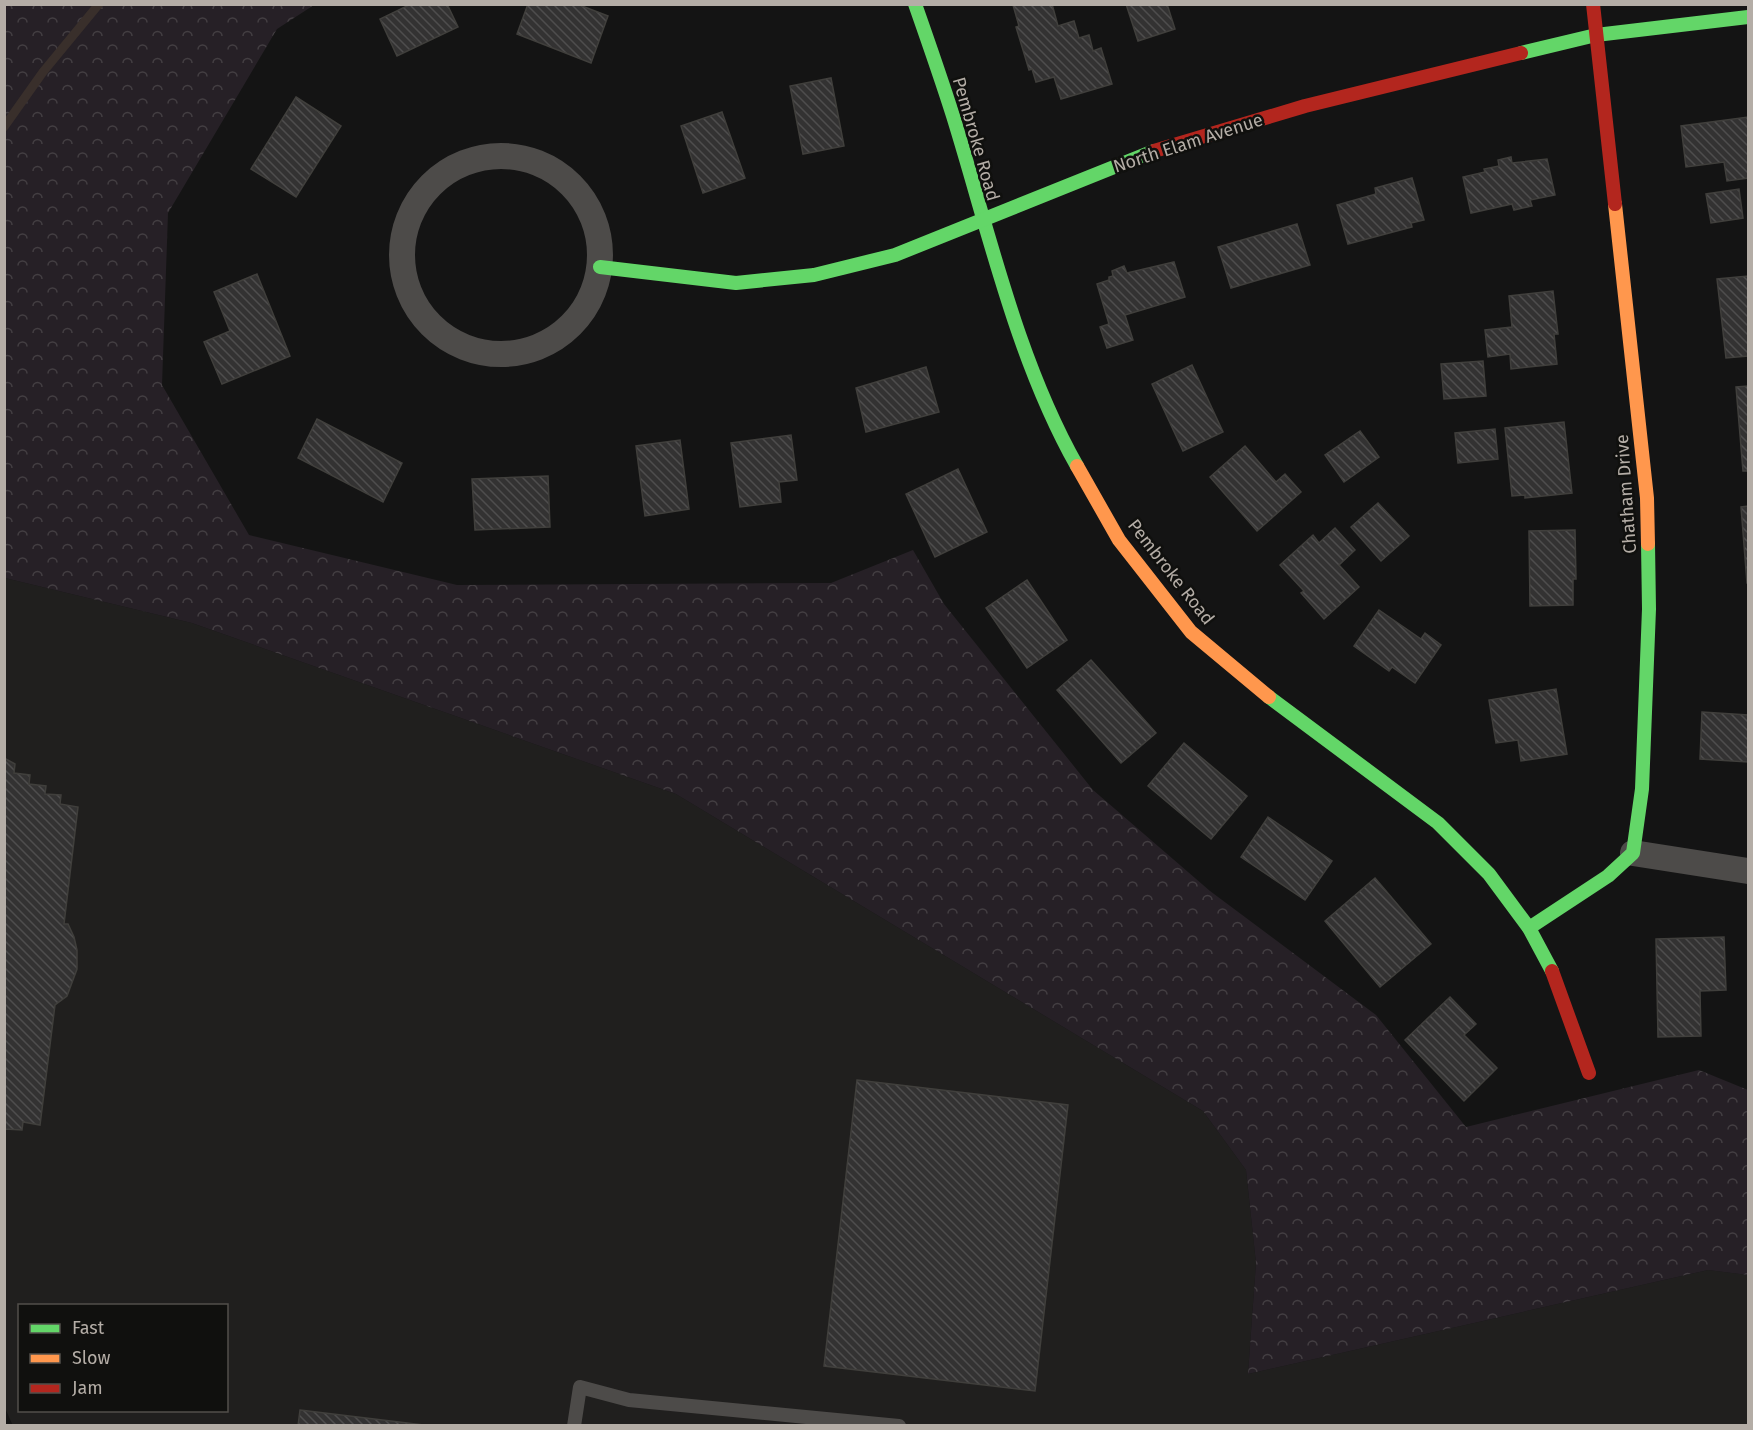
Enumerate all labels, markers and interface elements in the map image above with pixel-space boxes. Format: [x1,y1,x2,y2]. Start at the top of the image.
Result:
street label: Pembroke Road [948,74,1004,204]
street label: North Elam Avenue [1110,108,1266,178]
street label: Chatham Drive [1611,434,1641,554]
street label: Pembroke Road [1123,515,1219,629]
legend [18,1304,228,1412]
text: Fast [72,1317,105,1339]
text: Slow [72,1347,111,1369]
text: Jam [72,1377,103,1399]

